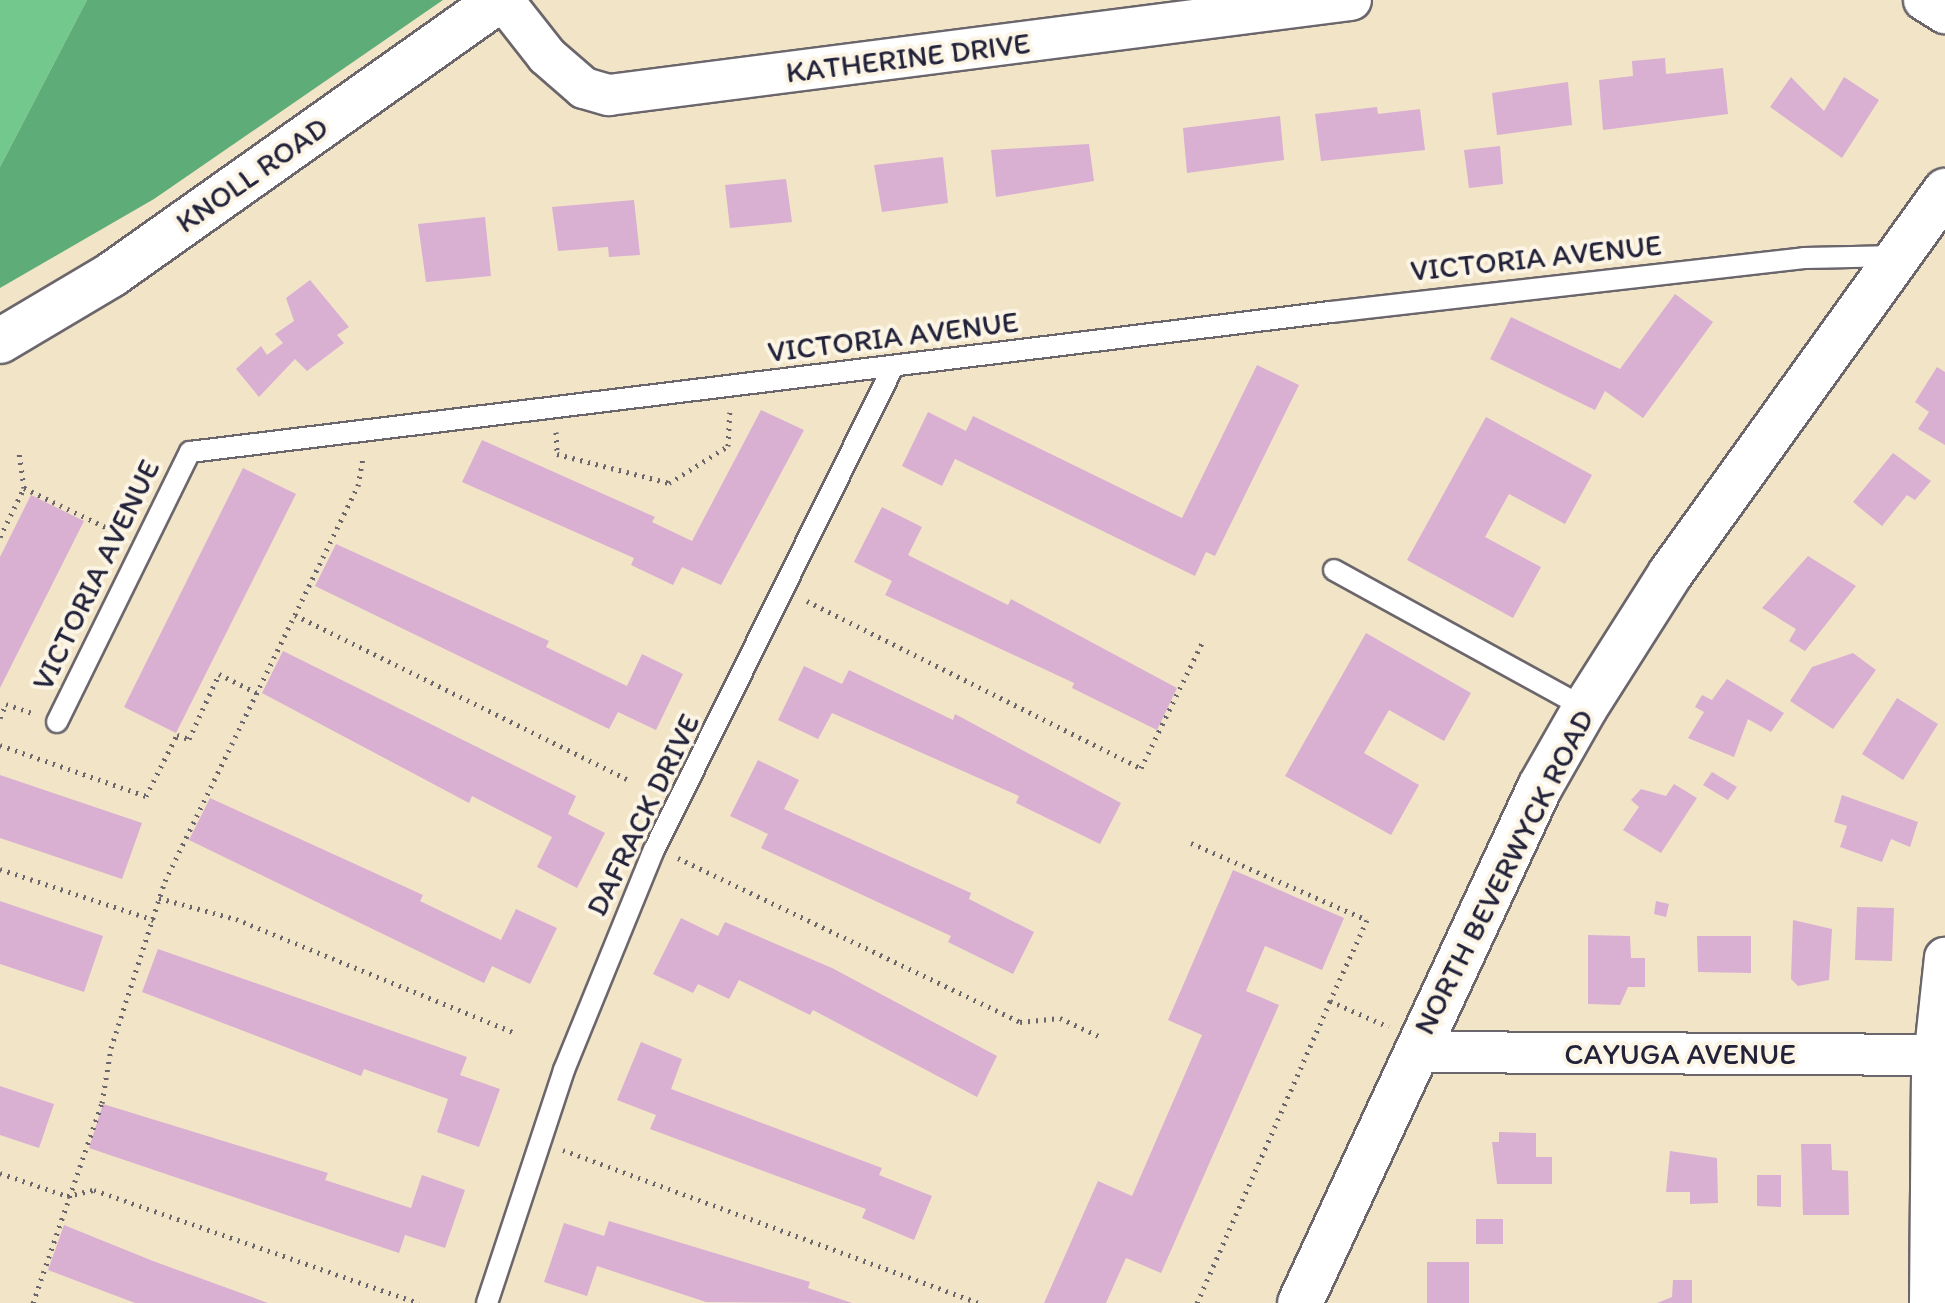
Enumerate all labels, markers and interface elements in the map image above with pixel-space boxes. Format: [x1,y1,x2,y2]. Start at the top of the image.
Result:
street label: KATHERINE DRIVE [782,25,1034,91]
street label: KNOLL ROAD [169,110,335,240]
street label: VICTORIA AVENUE [1409,227,1663,289]
street label: VICTORIA AVENUE [766,304,1020,370]
street label: VICTORIA AVENUE [25,454,167,696]
street label: NORTH BEVERWYCK ROAD [1406,704,1602,1040]
street label: DAFRACK DRIVE [578,708,708,922]
street label: CAYUGA AVENUE [1564,1036,1796,1072]

